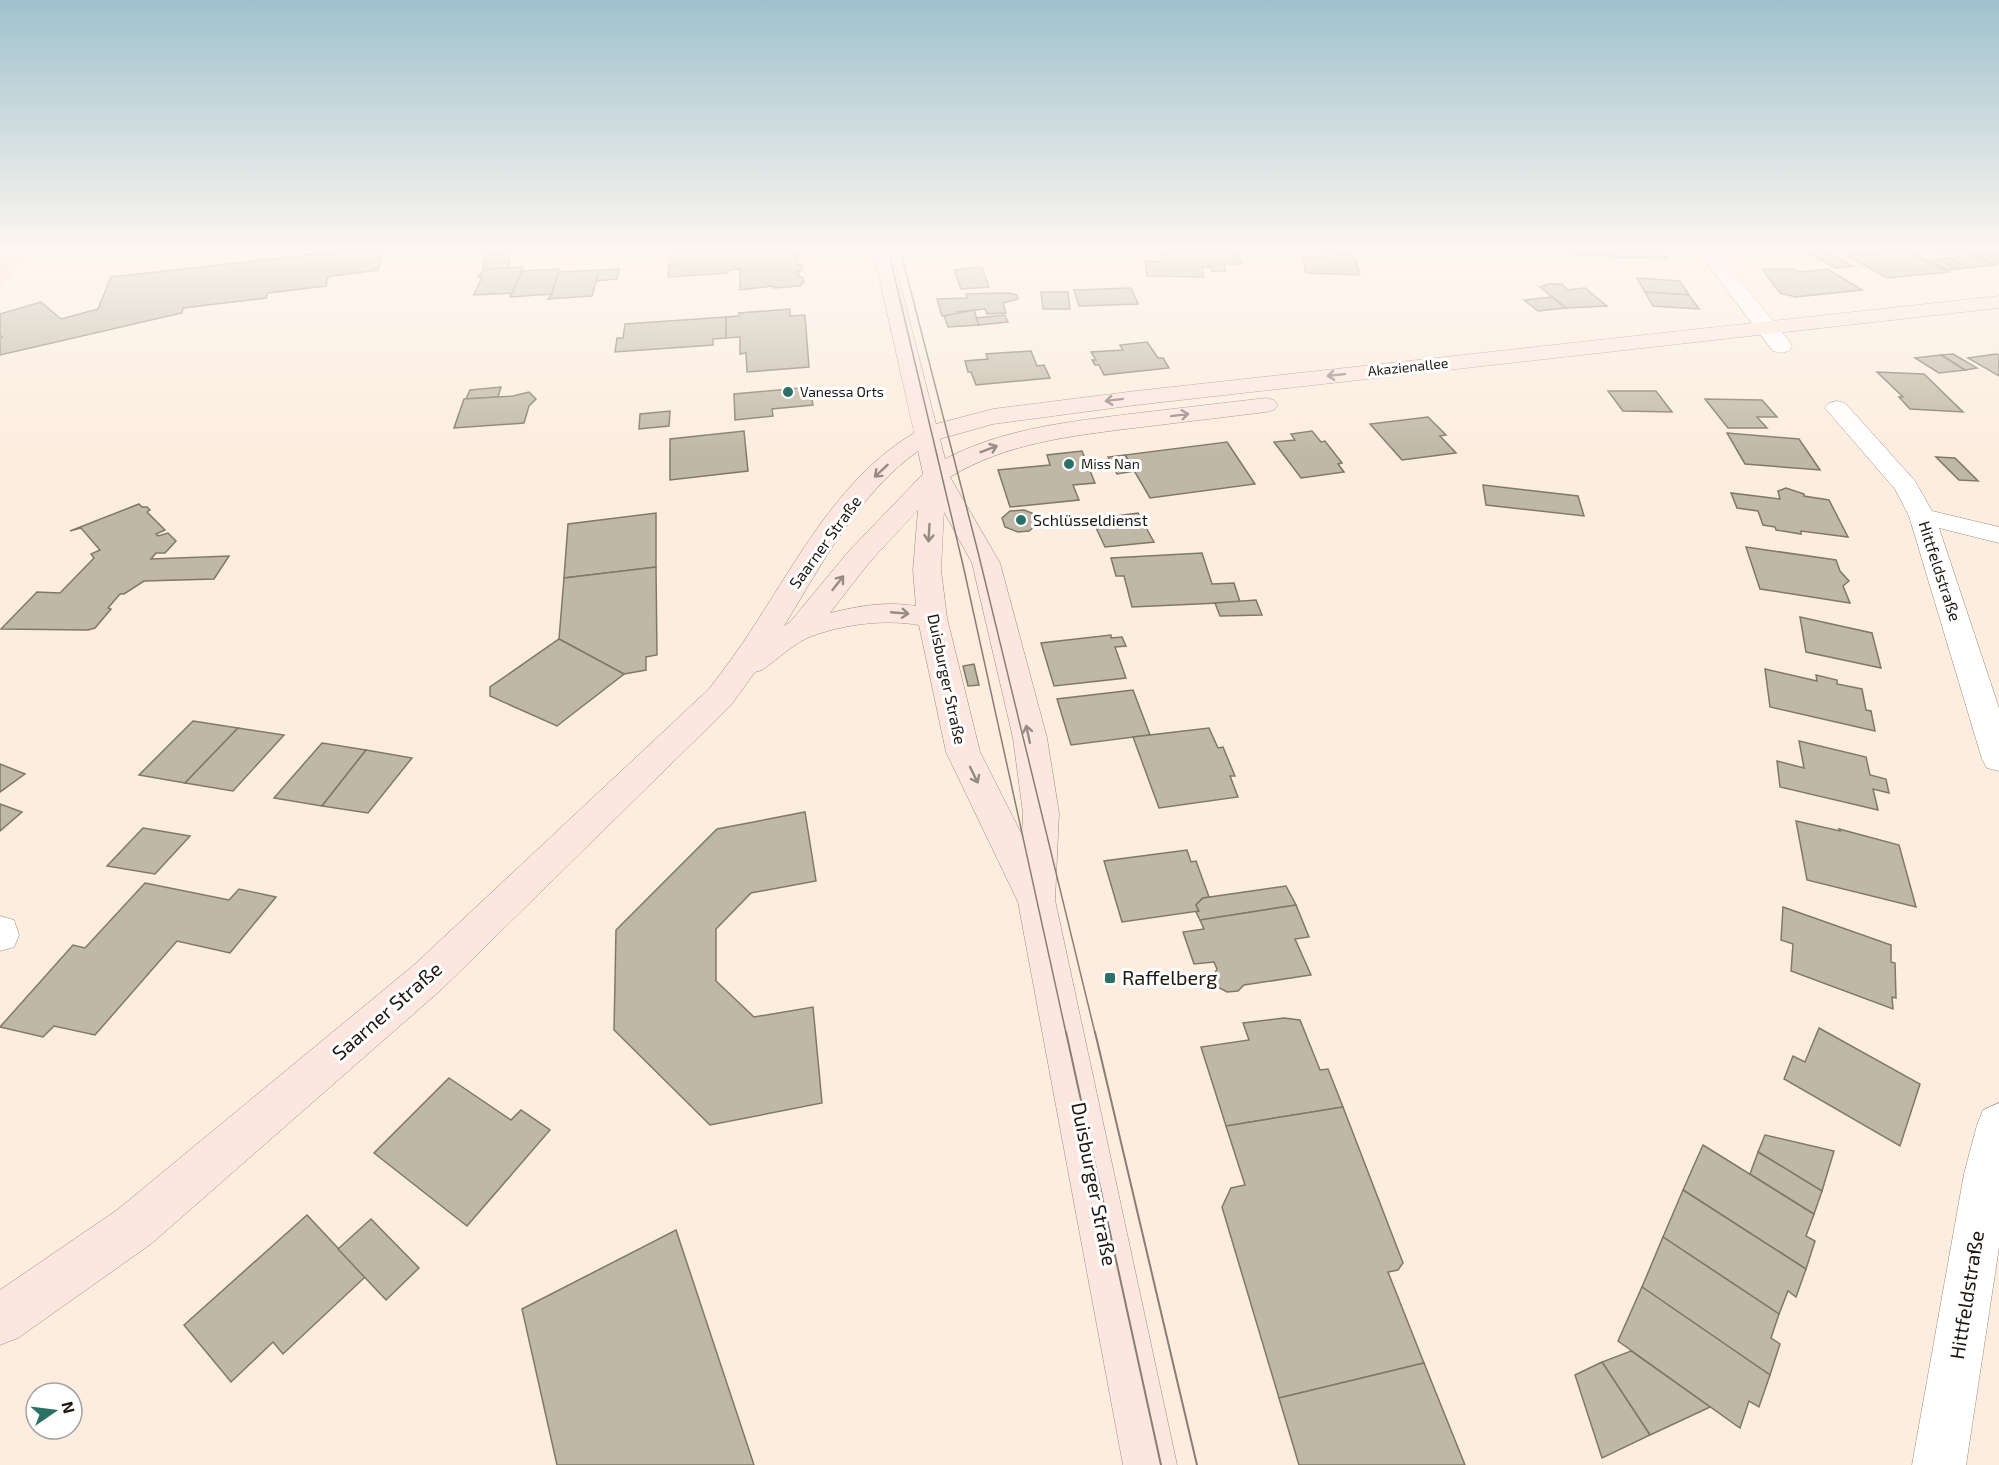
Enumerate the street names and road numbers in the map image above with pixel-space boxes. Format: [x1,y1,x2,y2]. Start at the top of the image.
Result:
street label: Akazienallee [1367,354,1449,379]
street label: Saarner Straße [785,492,865,592]
street label: Hittfeldstraße [1915,518,1966,623]
street label: Duisburger Straße [924,612,971,746]
street label: Saarner Straße [327,956,446,1064]
street label: Duisburger Straße [1067,1100,1123,1268]
street label: Hittfeldstraße [1944,1229,1988,1361]

